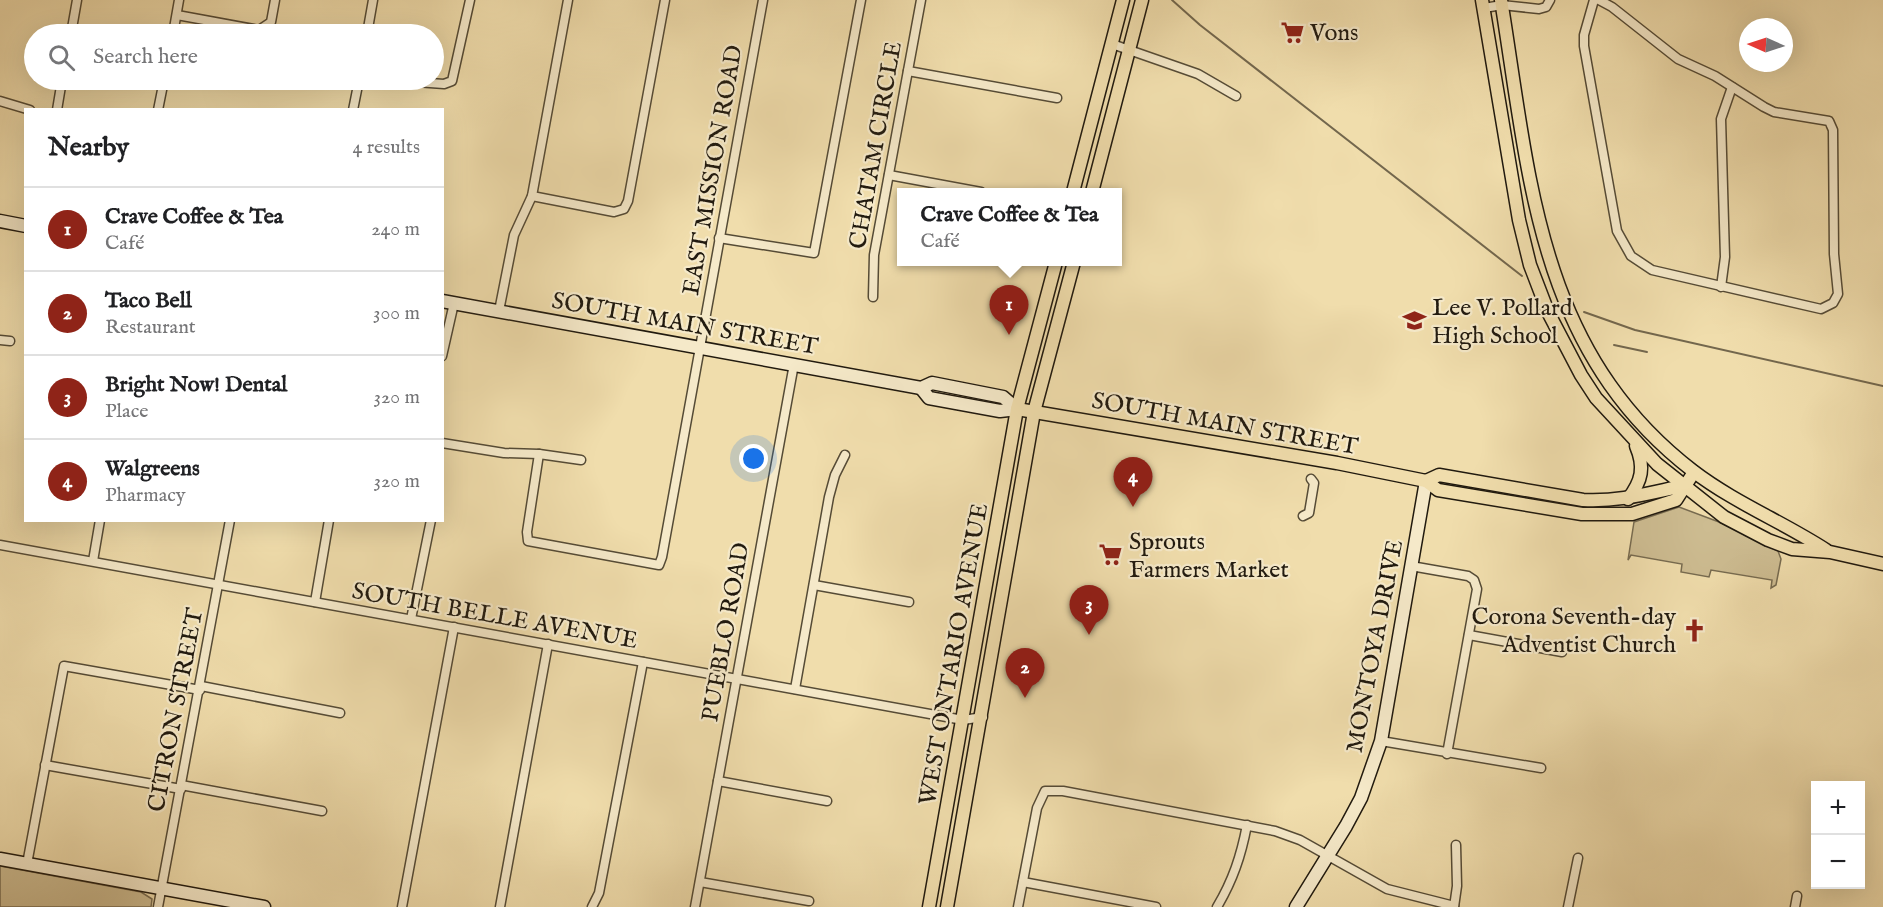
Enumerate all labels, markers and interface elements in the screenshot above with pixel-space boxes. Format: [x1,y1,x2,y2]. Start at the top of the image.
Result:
place label: Vons [1309,18,1359,49]
north arrow [1739,18,1793,72]
supermarket icon: Vons [1279,19,1305,45]
search box [24,24,444,90]
street label: CHATAM CIRCLE [843,39,910,252]
icon: search [45,41,78,74]
text: Search here [93,43,198,71]
street label: EAST MISSION ROAD [676,43,751,298]
text: Nearby [48,131,129,164]
text: 4 results [353,135,420,160]
popup [897,188,1122,266]
text: Crave Coffee & Tea [920,201,1099,229]
text: Crave Coffee & Tea [105,203,283,231]
text: 1 [64,217,71,242]
text: 240 m [371,217,420,242]
text: Café [920,229,960,254]
text: Café [105,231,144,256]
street label: SOUTH MAIN STREET [549,286,821,363]
pin: 1 [990,286,1028,335]
text: Taco Bell [105,287,192,315]
place label: Lee V. Pollard High School [1432,293,1573,352]
text: 2 [63,301,72,326]
text: 300 m [373,301,420,326]
school or university icon: Lee V. Pollard High School [1401,308,1427,334]
text: Restaurant [105,315,196,340]
text: Bright Now! Dental [105,371,287,399]
text: 3 [64,385,71,410]
text: 320 m [374,385,420,410]
street label: SOUTH MAIN STREET [1089,386,1361,463]
text: Place [105,399,148,424]
your location [739,444,768,473]
text: Walgreens [105,455,200,483]
pin: 4 [1114,458,1152,507]
text: 4 [63,469,72,494]
text: 320 m [374,469,420,494]
text: Pharmacy [105,483,186,508]
street label: WEST ONTARIO AVENUE [913,501,996,808]
place label: Sprouts Farmers Market [1129,527,1289,586]
street label: MONTOYA DRIVE [1340,537,1411,755]
street label: PUEBLO ROAD [695,540,758,724]
supermarket icon: Sprouts Farmers Market [1098,542,1124,568]
street label: SOUTH BELLE AVENUE [349,576,640,657]
pin: 3 [1070,586,1108,635]
place label: Corona Seventh-day Adventist Church [1471,602,1676,661]
street label: CITRON STREET [142,605,212,815]
church icon: Corona Seventh-day Adventist Church [1681,617,1707,643]
pin: 2 [1006,648,1044,698]
map controls [1811,781,1865,889]
button: + [1811,781,1865,835]
button: − [1811,835,1865,889]

